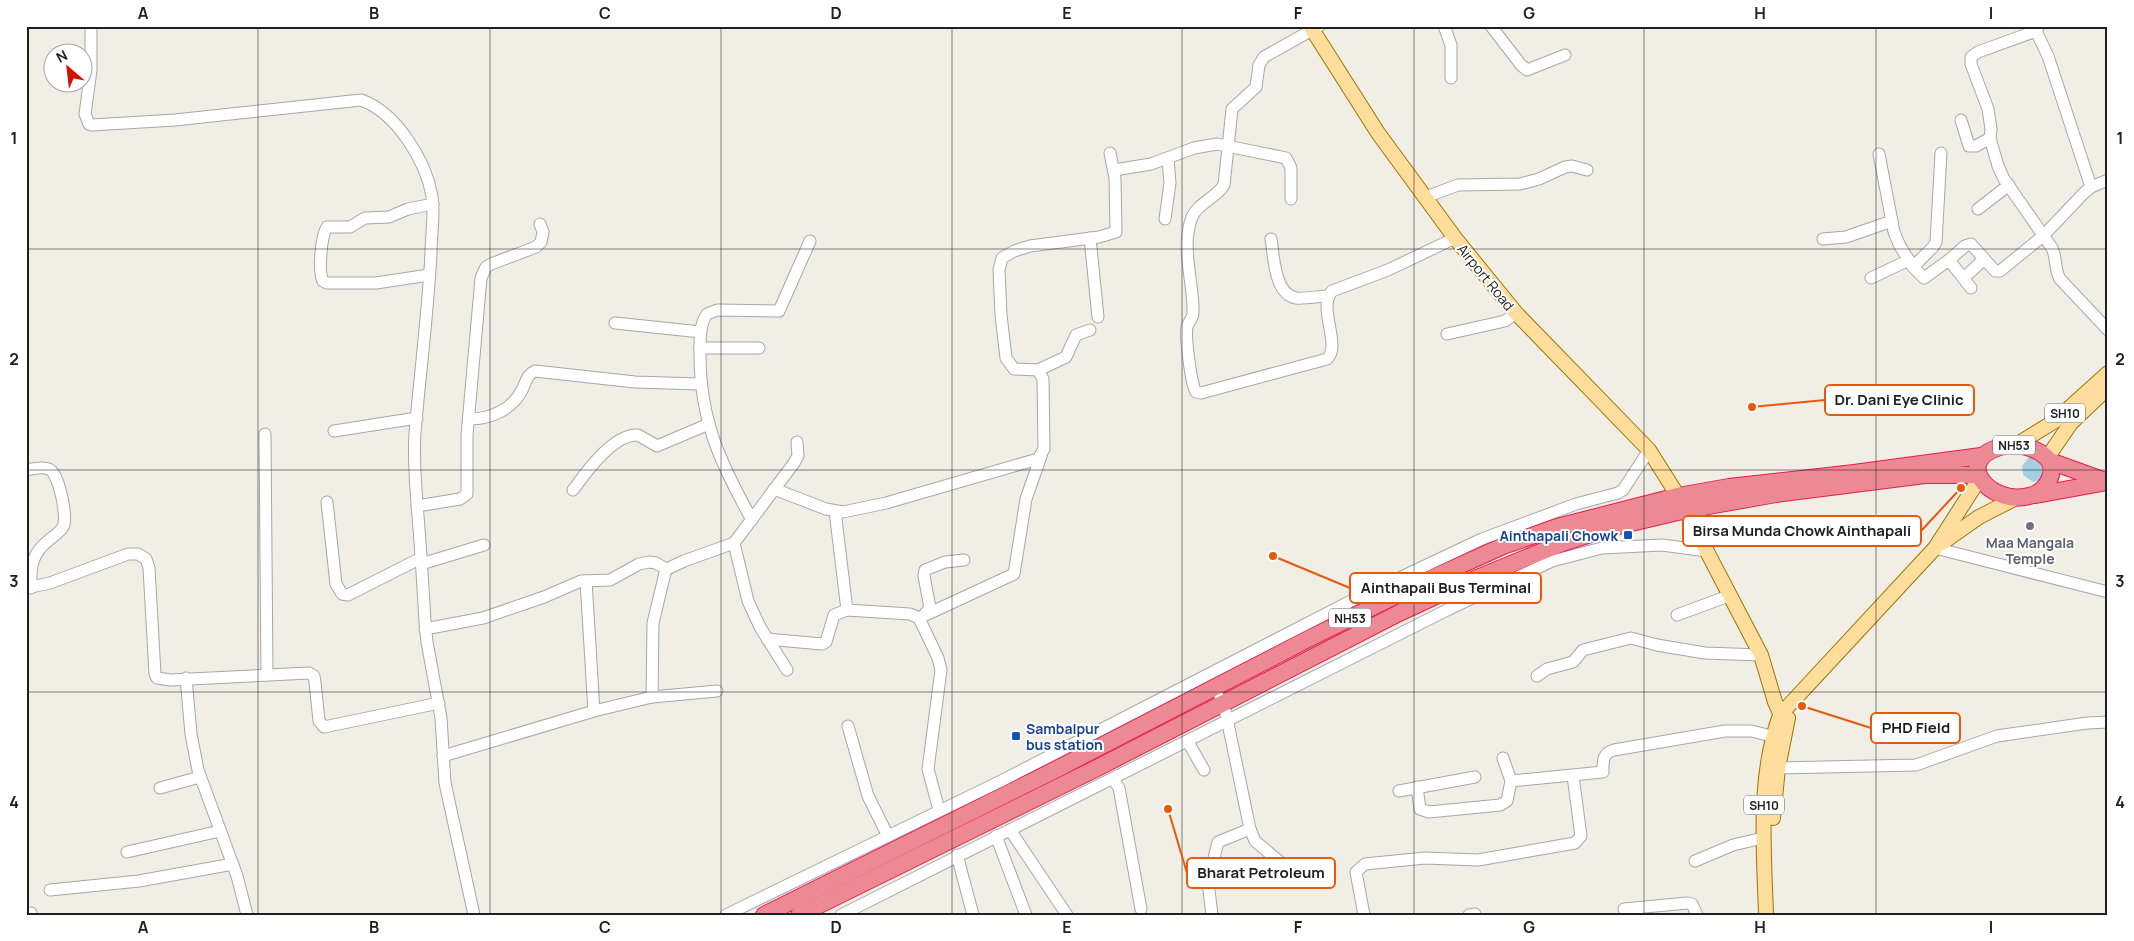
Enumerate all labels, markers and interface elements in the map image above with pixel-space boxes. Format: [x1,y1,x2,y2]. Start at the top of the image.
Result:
text: A [138,2,149,24]
text: B [369,2,379,24]
text: C [599,2,611,24]
text: D [830,2,842,24]
text: E [1062,2,1072,24]
text: F [1294,2,1303,24]
text: G [1523,2,1535,24]
text: H [1754,2,1766,24]
text: I [1989,2,1993,24]
north arrow [42,42,92,92]
text: N [53,45,71,67]
text: 1 [10,127,18,149]
text: 1 [2116,127,2124,149]
street label: Airport Road [1453,240,1519,314]
text: 2 [9,348,19,370]
text: 2 [2115,348,2125,370]
callout: Dr. Dani Eye Clinic [1825,385,1974,415]
text: Dr. Dani Eye Clinic [1834,389,1964,410]
road number: SH10 [2045,403,2085,422]
road number: NH53 [1993,436,2035,454]
callout: Birsa Munda Chowk Ainthapali [1683,516,1921,546]
text: Birsa Munda Chowk Ainthapali [1693,520,1911,541]
marker: Maa Mangala Temple [2024,520,2036,532]
place label: Ainthapali Chowk [1499,526,1618,545]
marker: Ainthapali Chowk [1622,529,1634,541]
place label: Maa Mangala Temple [1986,533,2074,568]
text: 3 [9,570,19,592]
text: 3 [2115,570,2125,592]
callout: Ainthapali Bus Terminal [1350,573,1541,603]
text: Ainthapali Bus Terminal [1361,577,1531,598]
road number: NH53 [1329,608,1371,628]
callout: PHD Field [1871,713,1960,743]
text: PHD Field [1882,717,1950,738]
place label: Sambalpur bus station [1026,719,1103,754]
marker: Sambalpur bus station [1010,730,1022,742]
text: 4 [9,791,19,813]
text: 4 [2115,791,2125,813]
road number: SH10 [1744,796,1784,814]
callout: Bharat Petroleum [1187,858,1335,888]
text: Bharat Petroleum [1197,862,1325,883]
text: A [138,916,149,938]
text: B [369,916,379,938]
text: C [599,916,611,938]
text: D [830,916,842,938]
text: E [1062,916,1072,938]
text: F [1294,916,1303,938]
text: G [1523,916,1535,938]
text: H [1754,916,1766,938]
text: I [1989,916,1993,938]

